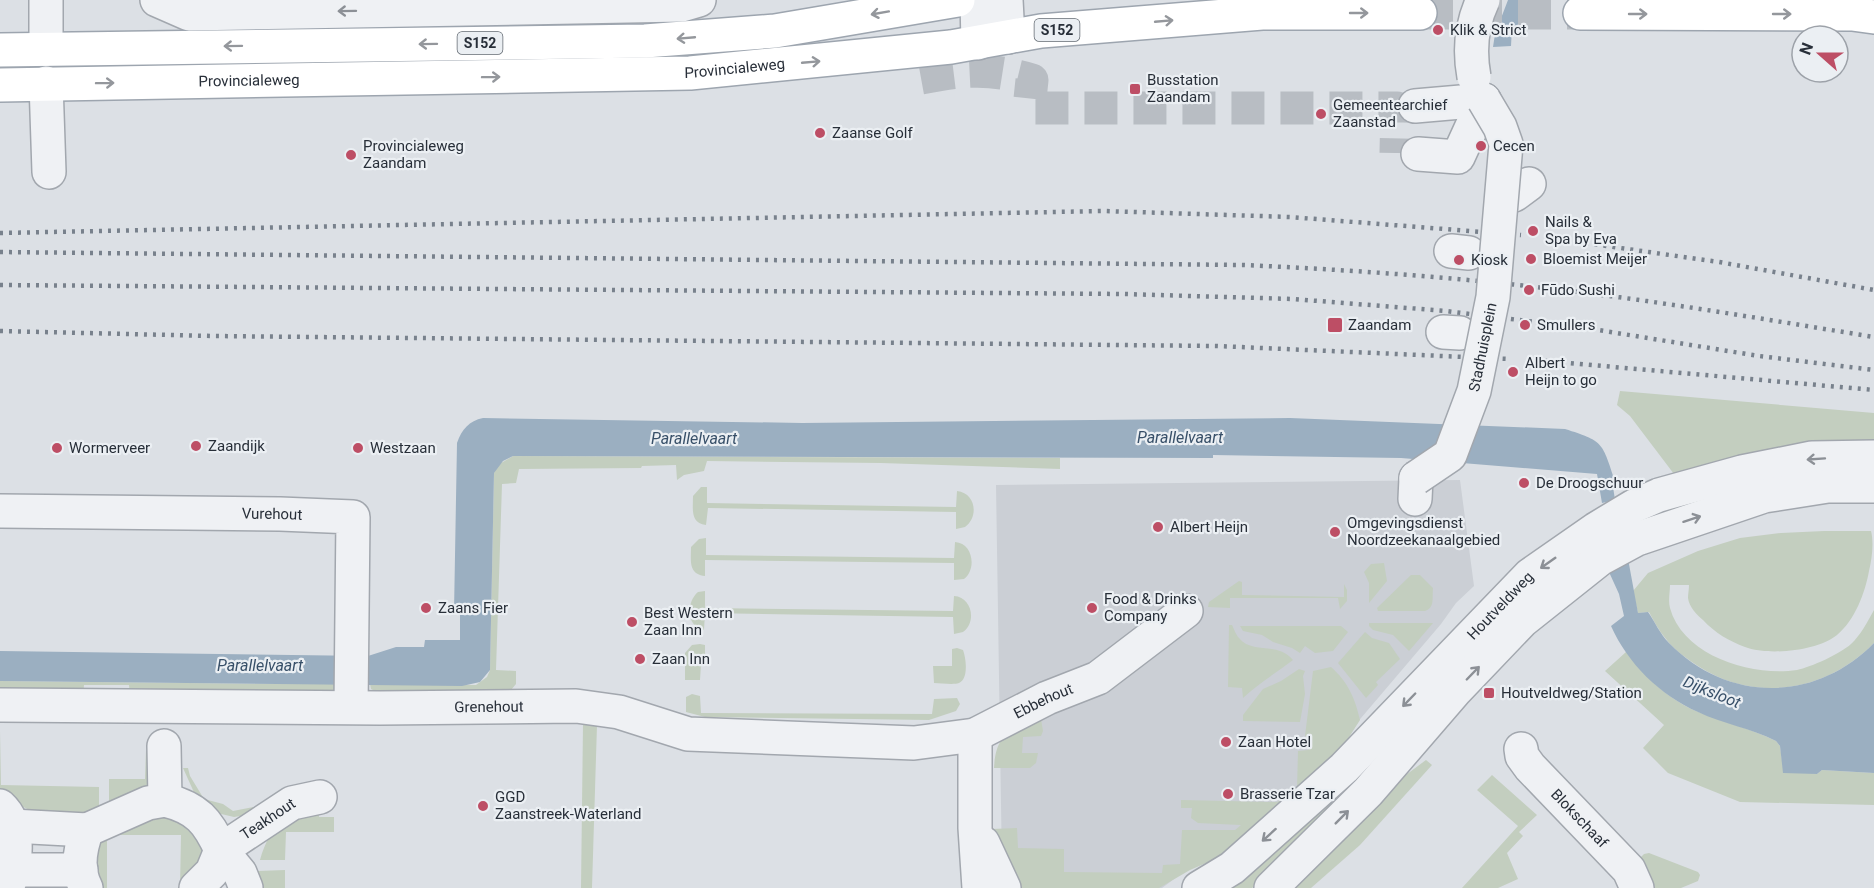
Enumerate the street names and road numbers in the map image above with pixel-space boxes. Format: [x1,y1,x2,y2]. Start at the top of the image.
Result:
road number: S152 [1034,19,1080,41]
road number: S152 [458,32,502,54]
street label: Provincialeweg [684,55,786,82]
street label: Provincialeweg [198,71,300,91]
street label: Stadhuisplein [1465,301,1501,393]
street label: Vurehout [242,505,303,524]
street label: Houtveldweg [1464,568,1537,644]
street label: Ebbehout [1011,680,1076,723]
street label: Grenehout [454,698,524,716]
street label: Blokschaaf [1547,785,1612,852]
street label: Teakhout [237,794,299,844]

